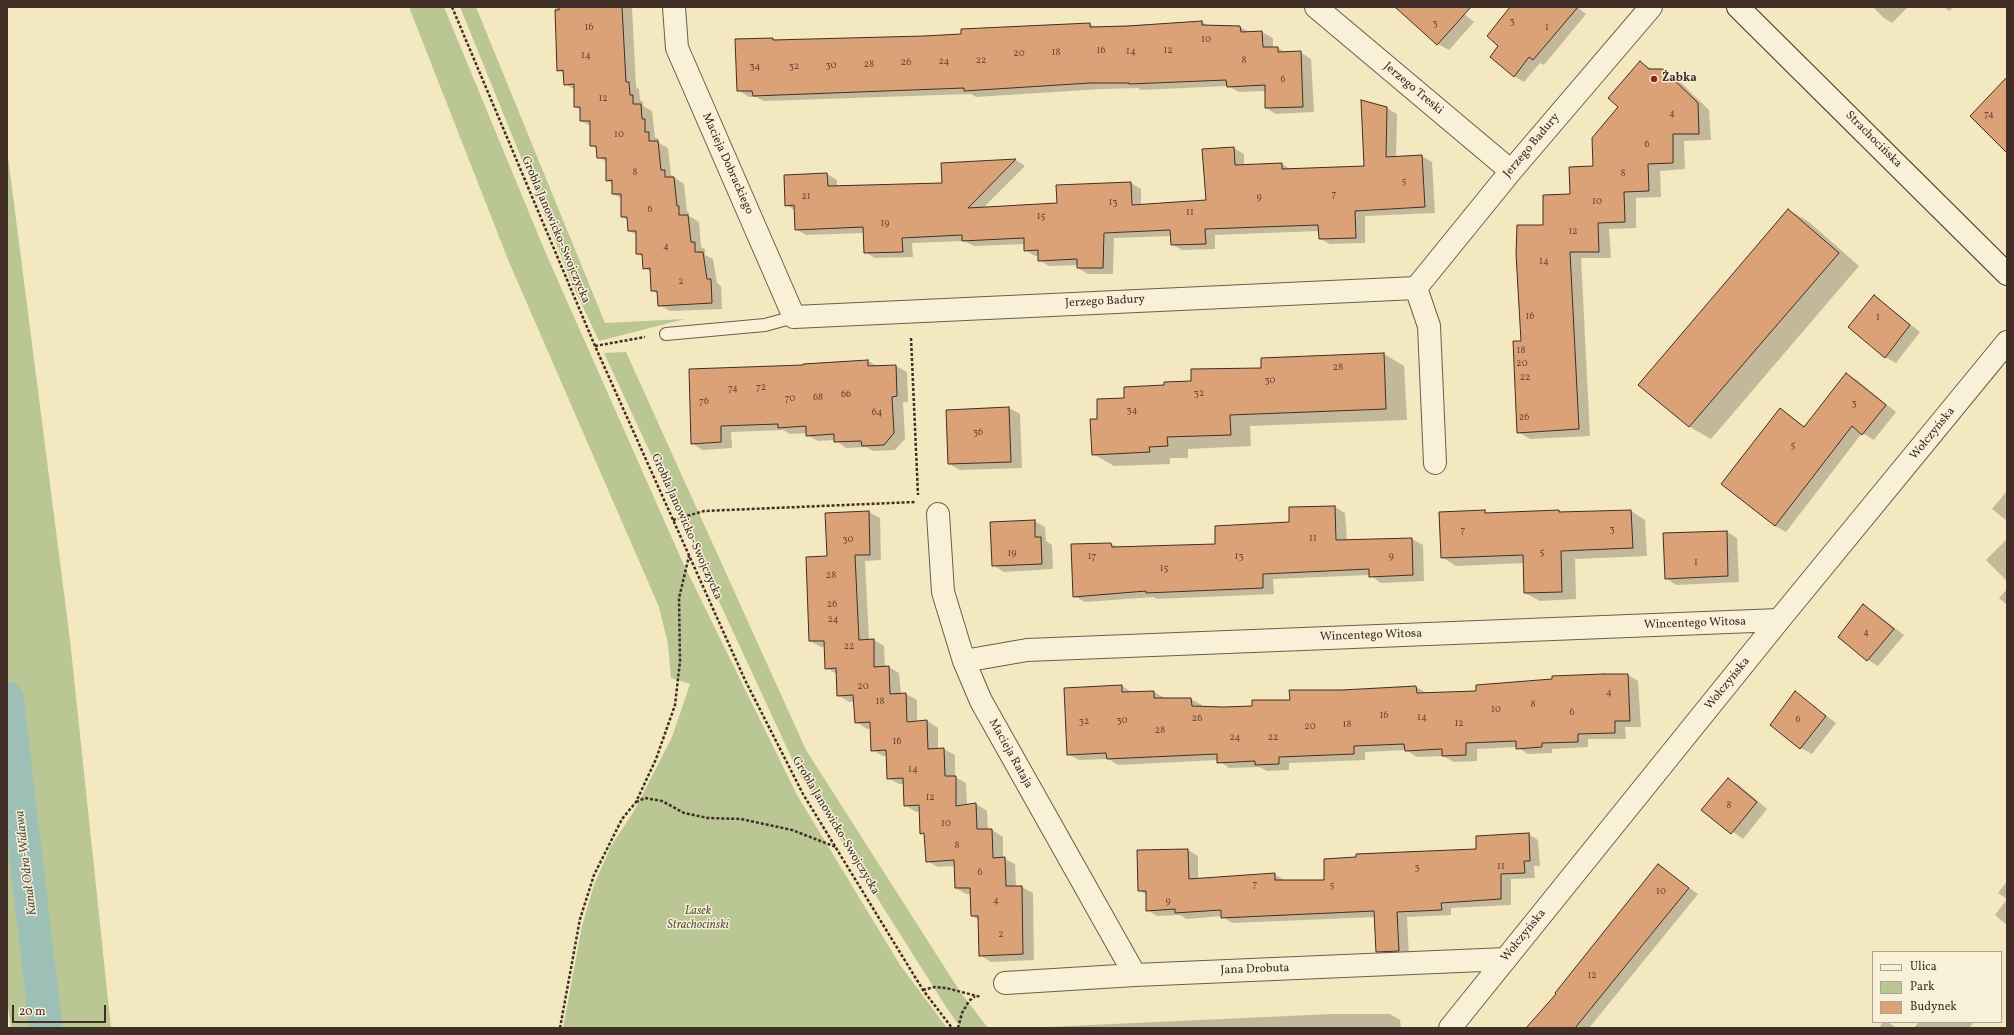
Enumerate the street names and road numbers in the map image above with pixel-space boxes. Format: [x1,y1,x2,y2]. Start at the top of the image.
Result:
street label: Jerzego Treski [1380,60,1446,118]
street label: Strachocińska [1842,109,1904,171]
street label: Macieja Dobrackiego [698,111,756,217]
street label: Jerzego Badury [1501,111,1563,181]
street label: Grobla Janowicko-Swojczycka [517,154,593,306]
street label: Jerzego Badury [1065,293,1145,311]
street label: Wołczyńska [1907,405,1959,463]
street label: Grobla Janowicko-Swojczycka [647,452,725,602]
street label: Wincentego Witosa [1644,615,1746,633]
street label: Wincentego Witosa [1320,627,1422,645]
street label: Wołczyńska [1702,655,1754,713]
street label: Macieja Rataja [985,717,1035,791]
street label: Grobla Janowicko-Swojczycka [788,754,882,898]
street label: Wołczyńska [1498,907,1550,965]
street label: Jana Drobuta [1220,962,1290,978]

